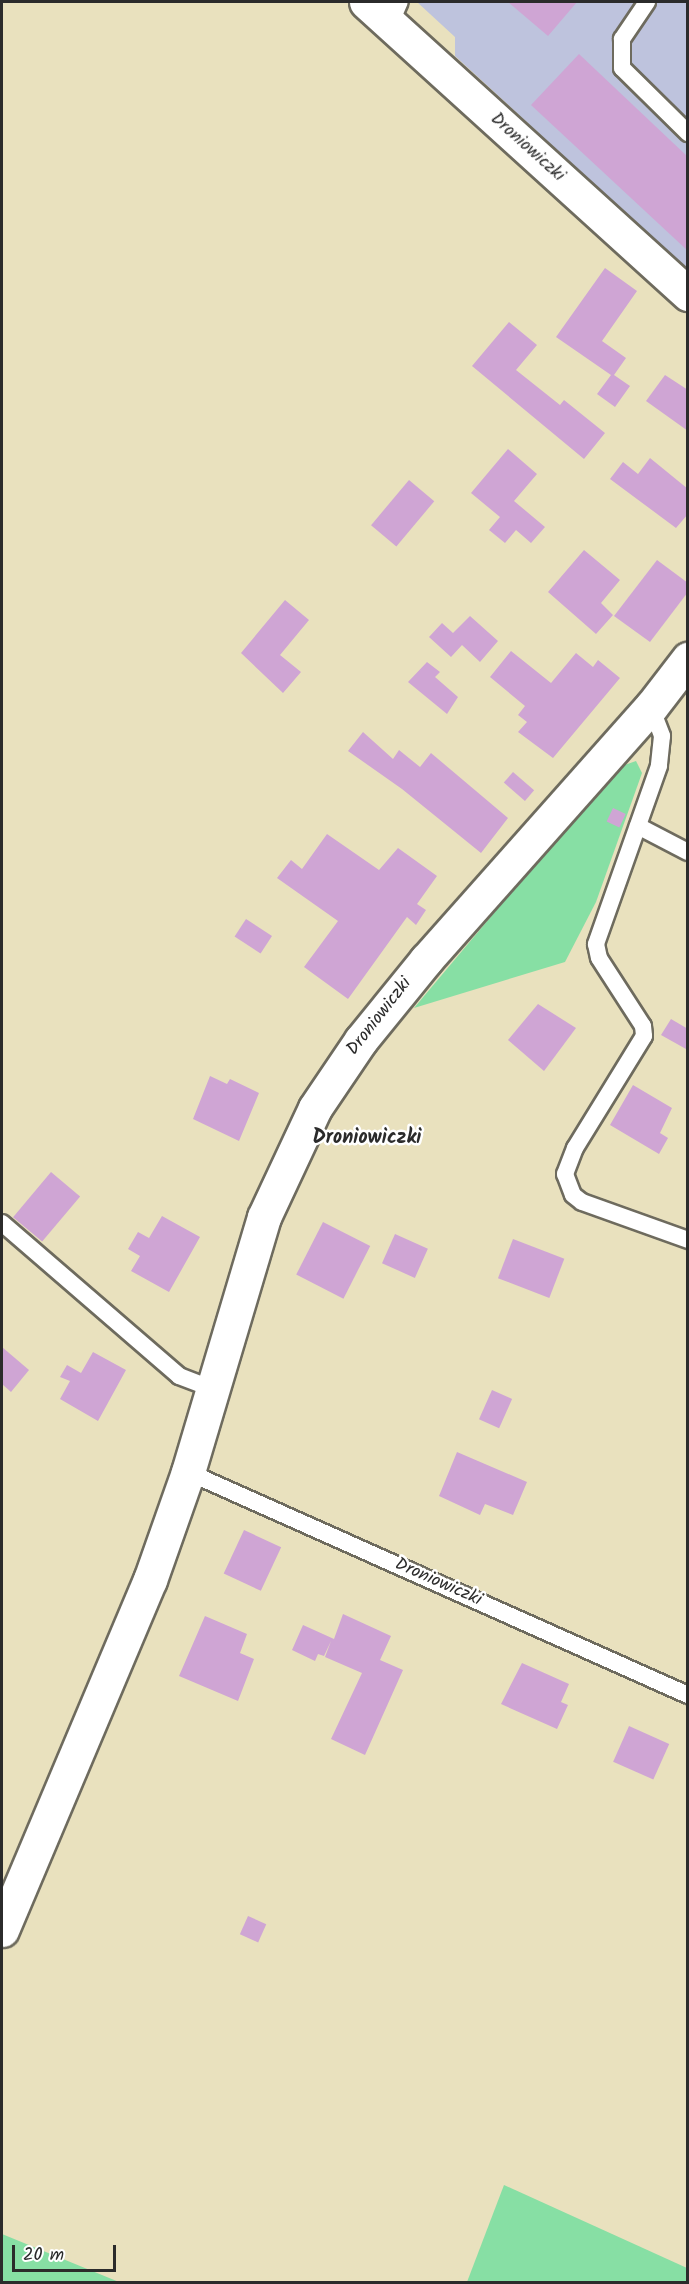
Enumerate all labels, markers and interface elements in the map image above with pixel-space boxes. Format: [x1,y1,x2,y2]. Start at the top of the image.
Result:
street label: Droniowiczki [485,109,569,187]
street label: Droniowiczki [343,974,417,1060]
district label: Droniowiczki [313,1126,421,1150]
street label: Droniowiczki [391,1554,485,1612]
scale bar [15,2233,118,2271]
text: 20 m [23,2241,64,2270]

